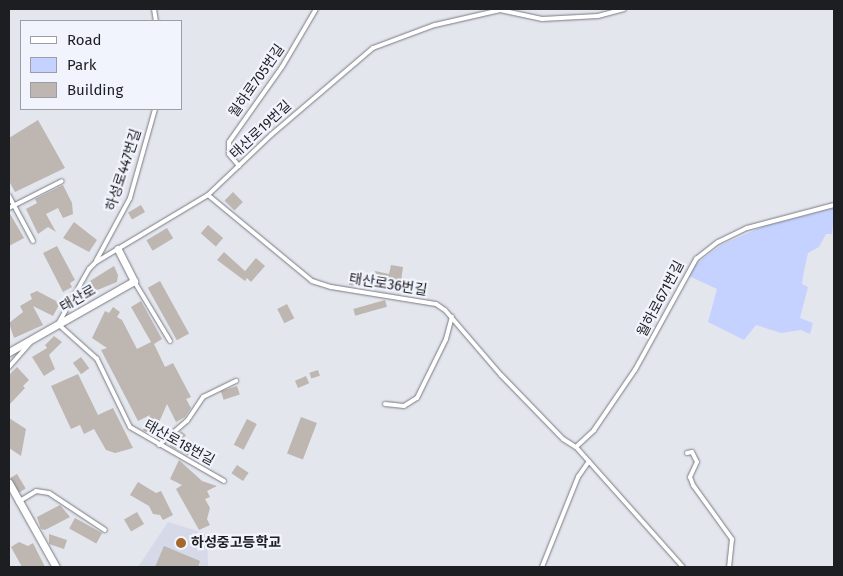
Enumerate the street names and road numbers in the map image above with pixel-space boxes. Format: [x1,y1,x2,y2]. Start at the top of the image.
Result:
street label: 월하로705번길 [226,41,288,121]
street label: 태산로19번길 [227,97,295,163]
street label: 하성로447번길 [103,127,145,213]
street label: 월하로671번길 [634,258,688,340]
street label: 태산로36번길 [348,271,428,299]
street label: 태산로 [57,282,99,316]
street label: 태산로18번길 [141,417,217,469]

